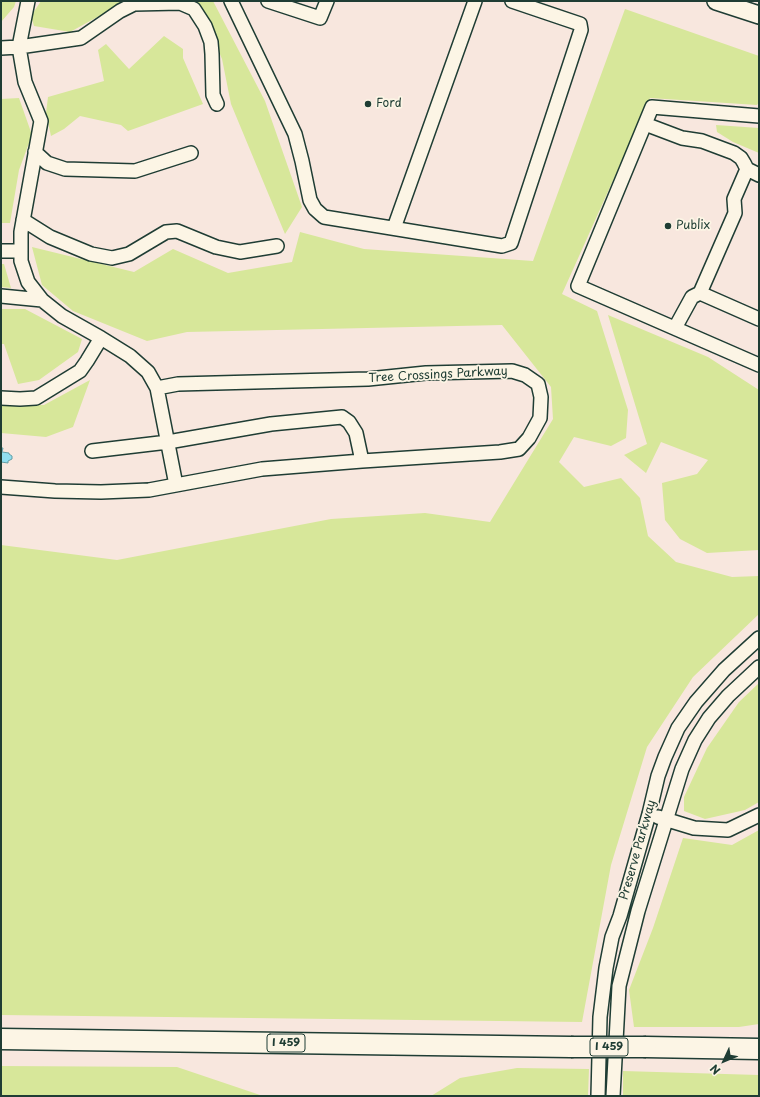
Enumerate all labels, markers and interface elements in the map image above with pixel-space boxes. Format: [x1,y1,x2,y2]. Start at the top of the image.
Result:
place label: Ford [376,97,402,111]
marker: Ford [363,99,373,109]
place label: Publix [676,219,710,233]
marker: Publix [663,221,673,231]
street label: Tree Crossings Parkway [368,364,508,386]
street label: Preserve Parkway [617,798,659,902]
road number: I 459 [267,1034,305,1052]
road number: I 459 [590,1038,628,1056]
north arrow [704,1041,744,1081]
text: N [706,1061,724,1079]

